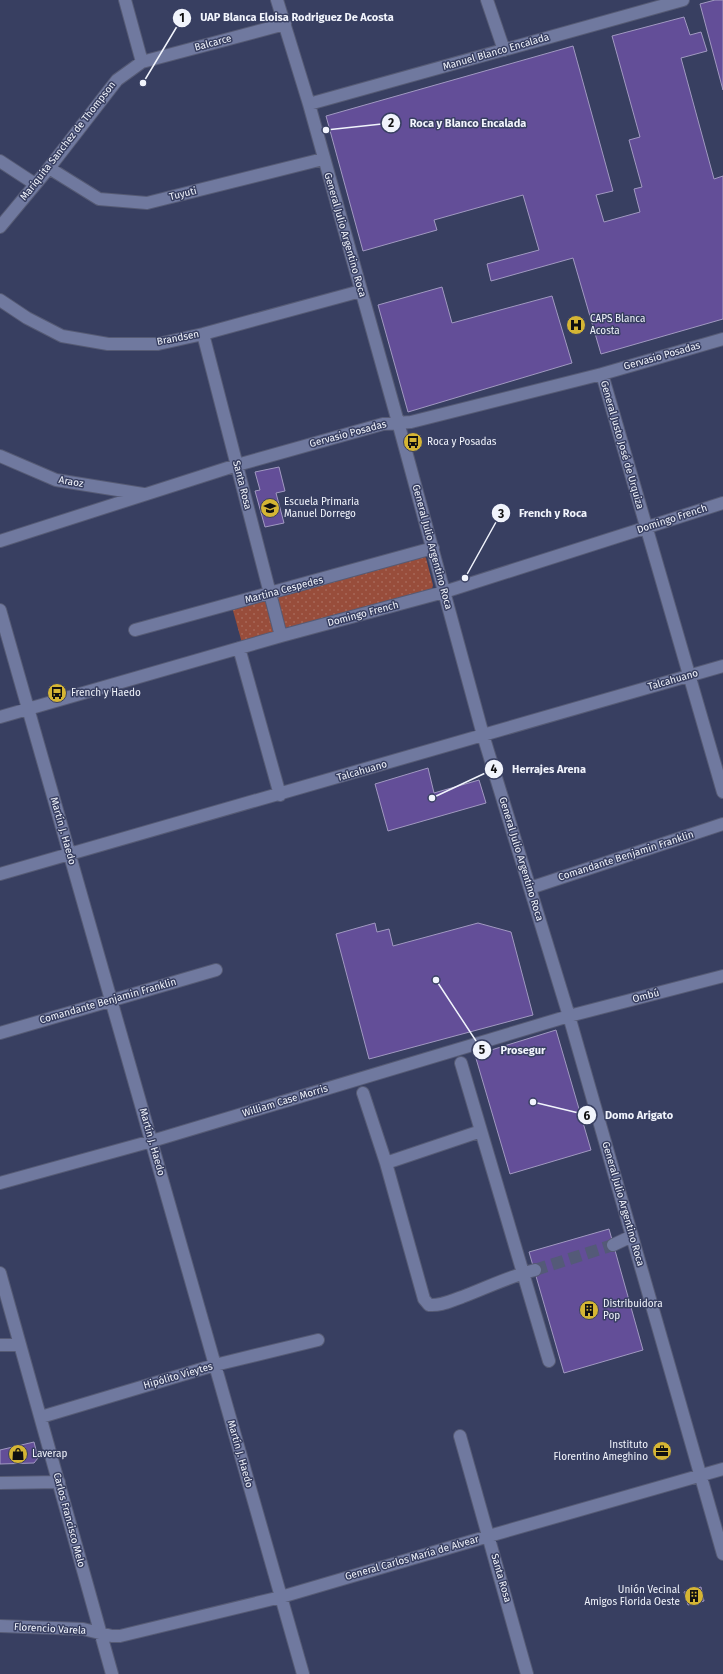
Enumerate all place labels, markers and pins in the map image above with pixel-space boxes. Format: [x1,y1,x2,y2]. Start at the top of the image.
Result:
callout: UAP Blanca Eloisa Rodriguez De Acosta [172,6,401,29]
callout: Roca y Blanco Encalada [381,112,534,135]
place label: CAPS Blanca Acosta [590,313,645,337]
hospital icon: CAPS Blanca Acosta [565,314,587,336]
bus stop icon: Roca y Posadas [402,431,424,453]
place label: Roca y Posadas [427,436,497,448]
place label: Escuela Primaria Manuel Dorrego [284,496,359,520]
school or university icon: Escuela Primaria Manuel Dorrego [259,497,281,519]
callout: French y Roca [491,502,595,525]
bus stop icon: French y Haedo [46,682,68,704]
place label: French y Haedo [71,687,141,699]
callout: Herrajes Arena [484,758,594,781]
callout: Prosegur [472,1038,553,1061]
callout: Domo Arigato [577,1104,681,1127]
place label: Distribuidora Pop [603,1298,663,1322]
building icon: Distribuidora Pop [578,1299,600,1321]
place label: Instituto Florentino Ameghino [553,1439,648,1463]
office icon: Instituto Florentino Ameghino [651,1440,673,1462]
shop icon: Laverap [7,1443,29,1465]
place label: Laverap [32,1448,67,1460]
place label: Unión Vecinal Amigos Florida Oeste [584,1584,680,1608]
building icon: Unión Vecinal Amigos Florida Oeste [683,1585,705,1607]

